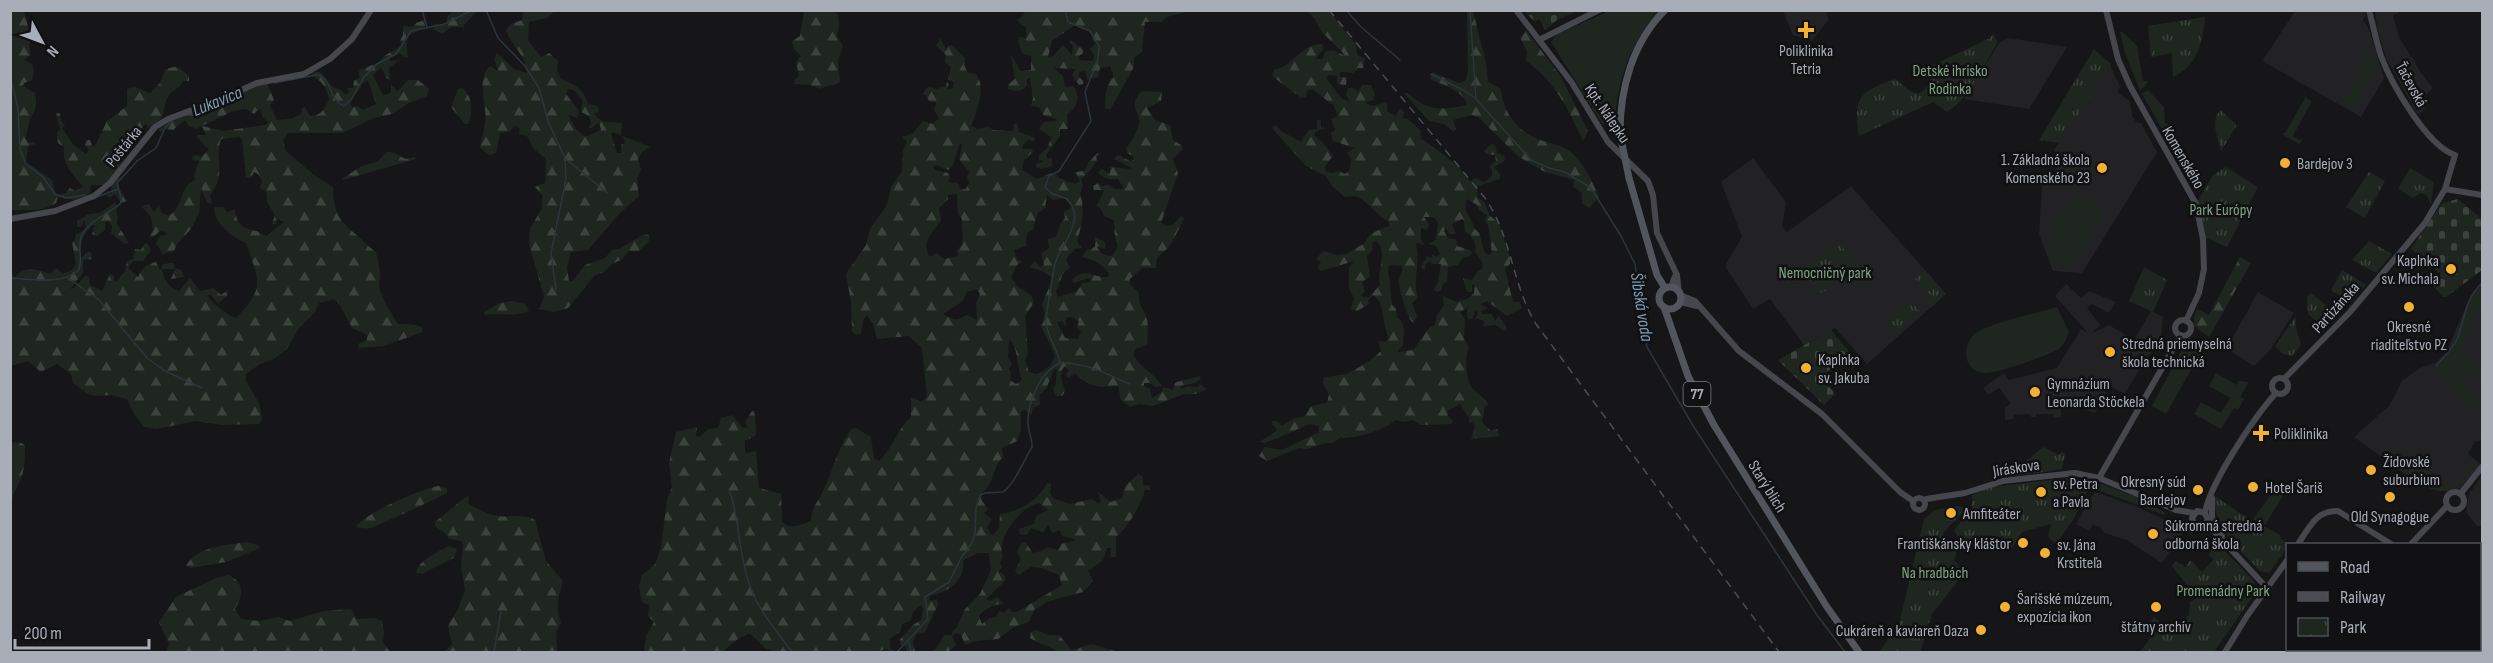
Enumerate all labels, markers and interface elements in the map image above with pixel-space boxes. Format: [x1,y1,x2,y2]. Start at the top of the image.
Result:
north arrow [12,12,72,72]
marker: Poliklinika Tetria [1797,21,1815,39]
text: N [42,41,62,60]
place label: Poliklinika Tetria [1779,42,1833,79]
street label: Ťačevská [2391,59,2431,111]
park label: Detské ihrisko Rodinka [1912,62,1988,99]
street label: Kpt. Nálepku [1580,81,1634,147]
water label: Lukavica [189,82,246,121]
street label: Poštárka [102,123,146,171]
street label: Komenského [2157,123,2208,192]
place label: 1. Základná škola Komenského 23 [2001,151,2090,188]
place label: Bardejov 3 [2297,155,2353,174]
marker: Bardejov 3 [2278,156,2292,170]
marker: 1. Základná škola Komenského 23 [2095,161,2109,175]
park label: Park Európy [2190,201,2252,220]
place label: Kaplnka sv. Michala [2381,252,2439,289]
marker: Kaplnka sv. Michala [2444,262,2458,276]
park label: Nemocničný park [1779,264,1871,283]
water label: Šibská voda [1626,271,1657,344]
street label: Partizánska [2308,279,2364,337]
marker: Okresné riaditeľstvo PZ [2402,300,2416,314]
place label: Okresné riaditeľstvo PZ [2371,318,2447,355]
place label: Stredná priemyselná škola technická [2122,335,2232,372]
marker: Stredná priemyselná škola technická [2103,345,2117,359]
place label: Kaplnka sv. Jakuba [1818,351,1870,388]
marker: Kaplnka sv. Jakuba [1799,361,1813,375]
place label: Gymnázium Leonarda Stöckela [2047,375,2145,412]
road number: 77 [1684,382,1710,406]
marker: Gymnázium Leonarda Stöckela [2028,385,2042,399]
marker: Poliklinika [2252,424,2270,442]
place label: Poliklinika [2274,425,2328,444]
place label: Židovské suburbium [2383,453,2440,490]
street label: Jiráskova [1991,455,2041,482]
street label: Starý blich [1743,457,1790,516]
marker: Židovské suburbium [2364,463,2378,477]
place label: Okresný súd Bardejov [2121,473,2186,510]
place label: sv. Petra a Pavla [2053,475,2098,512]
place label: Hotel Šariš [2265,479,2323,498]
marker: Hotel Šariš [2246,480,2260,494]
marker: Okresný súd Bardejov [2191,483,2205,497]
marker: sv. Petra a Pavla [2034,485,2048,499]
marker: Old Synagogue [2383,490,2397,504]
place label: Amfiteáter [1962,505,2021,524]
marker: Amfiteáter [1944,506,1958,520]
place label: Old Synagogue [2351,508,2429,527]
place label: Súkromná stredná odborná škola [2165,517,2263,554]
marker: Súkromná stredná odborná škola [2146,527,2160,541]
place label: Františkánsky kláštor [1897,535,2011,554]
marker: Františkánsky kláštor [2016,536,2030,550]
place label: sv. Jána Krstiteľa [2057,536,2102,573]
legend [2286,543,2481,651]
marker: sv. Jána Krstiteľa [2038,546,2052,560]
text: Road [2340,557,2370,578]
park label: Na hradbách [1902,564,1968,583]
park label: Promenádny Park [2176,582,2270,601]
text: Railway [2340,587,2385,608]
place label: Šarišské múzeum, expozícia ikon [2017,590,2113,627]
marker: Šarišské múzeum, expozícia ikon [1998,600,2012,614]
marker: štátny archív [2149,600,2163,614]
scale bar [15,612,148,650]
text: Park [2340,617,2366,638]
place label: štátny archív [2121,618,2191,637]
place label: Cukráreň a kaviareň Oaza [1836,622,1969,641]
text: 200 m [24,623,62,644]
marker: Cukráreň a kaviareň Oaza [1974,623,1988,637]

